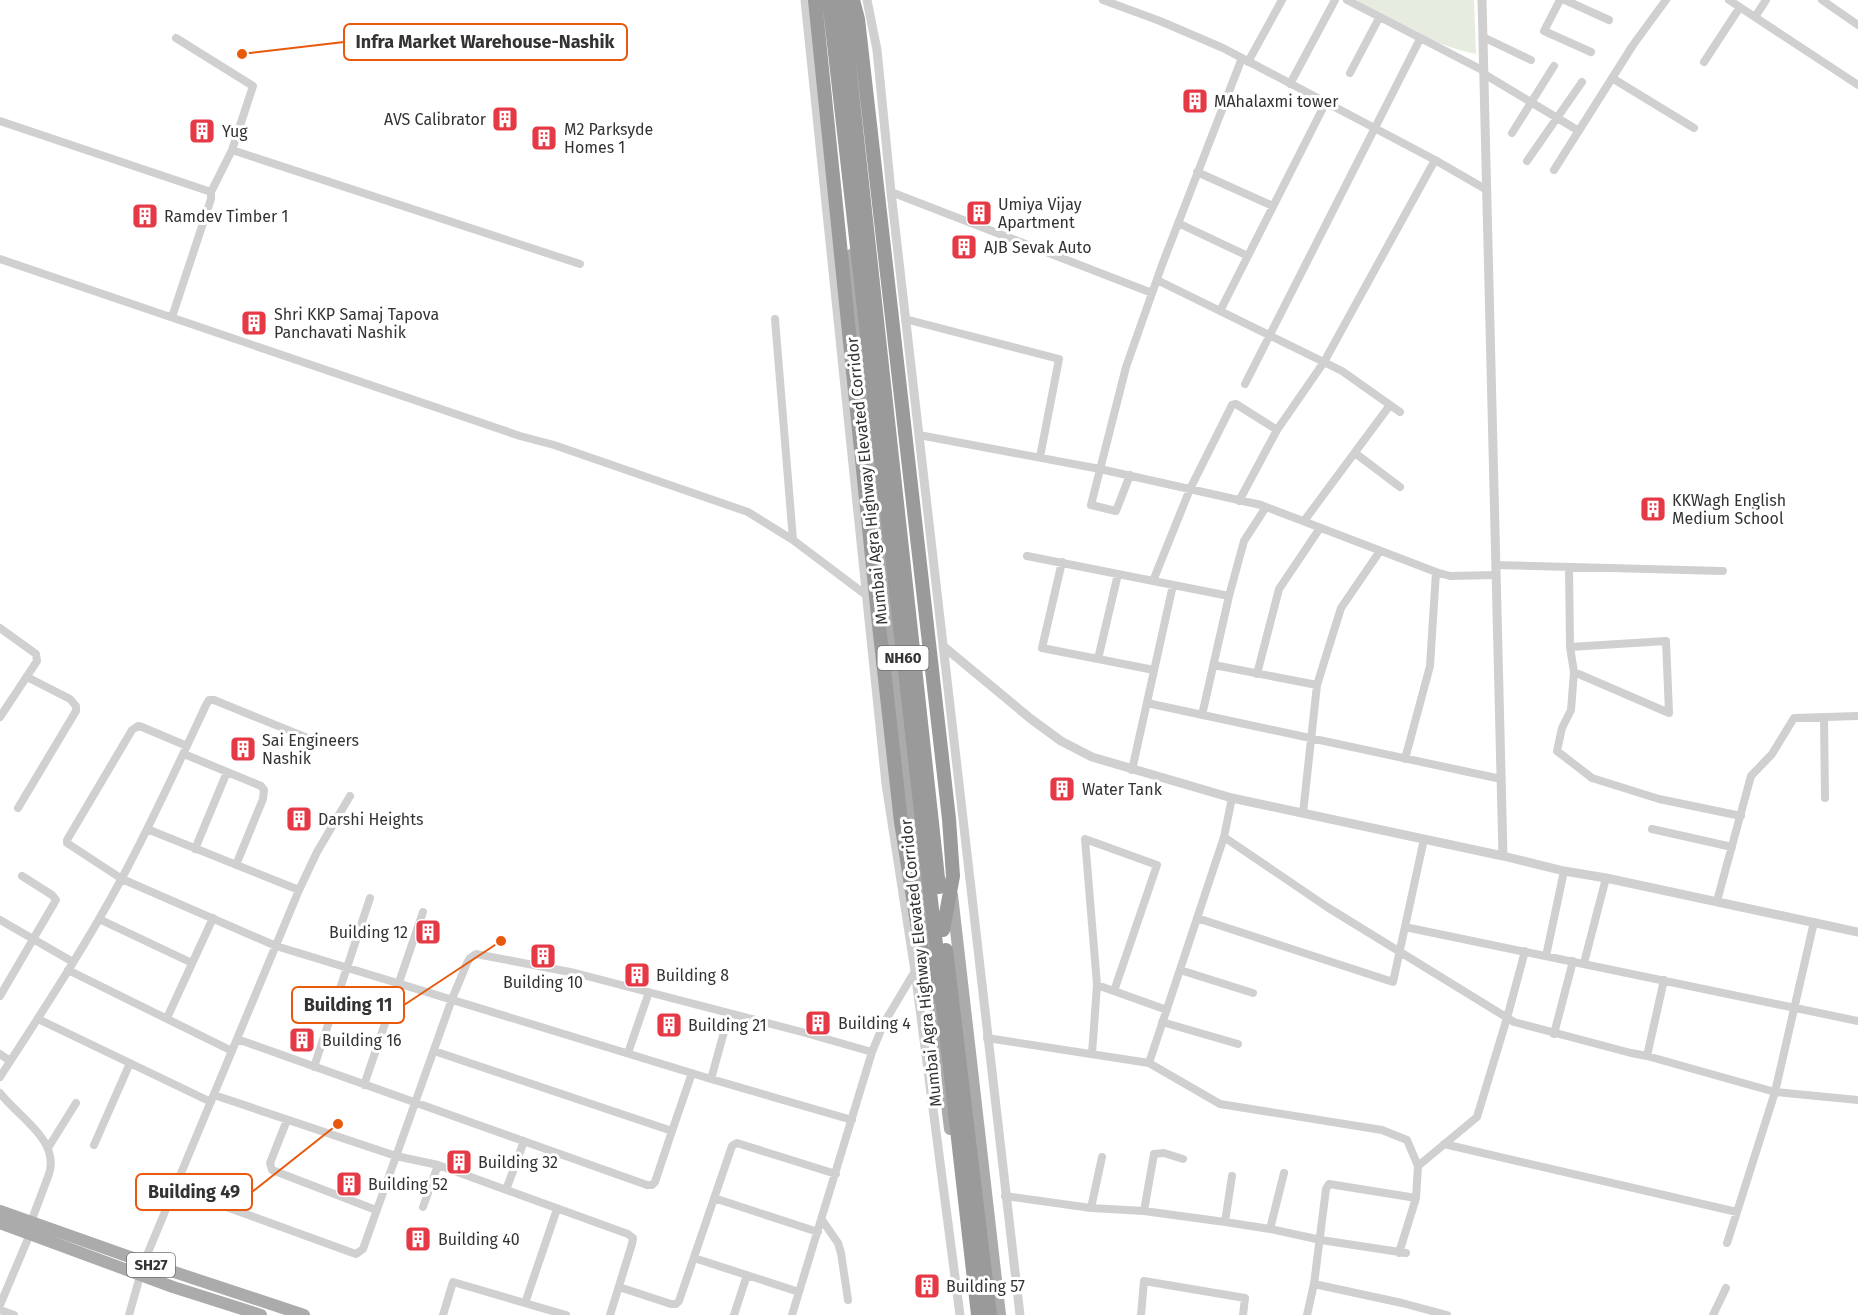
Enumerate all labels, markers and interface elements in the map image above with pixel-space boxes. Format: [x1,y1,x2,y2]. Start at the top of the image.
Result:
callout: Infra Market Warehouse-Nashik [344,24,627,60]
text: Infra Market Warehouse-Nashik [356,31,616,53]
building icon: MAhalaxmi tower [1180,86,1210,116]
place label: MAhalaxmi tower [1214,92,1339,111]
building icon: AVS Calibrator [490,104,520,134]
place label: AVS Calibrator [384,110,487,129]
building icon: Yug [187,116,217,146]
place label: M2 Parksyde Homes 1 [564,120,653,157]
place label: Yug [222,122,248,141]
building icon: M2 Parksyde Homes 1 [529,123,559,153]
place label: Umiya Vijay Apartment [998,195,1082,232]
building icon: Umiya Vijay Apartment [964,198,994,228]
building icon: Ramdev Timber 1 [130,201,160,231]
place label: Ramdev Timber 1 [164,207,288,226]
building icon: AJB Sevak Auto [949,232,979,262]
place label: AJB Sevak Auto [984,238,1092,257]
place label: Shri KKP Samaj Tapova Panchavati Nashik [274,305,439,342]
building icon: Shri KKP Samaj Tapova Panchavati Nashik [239,308,269,338]
street label: Mumbai Agra Highway Elevated Corridor [842,335,892,626]
place label: KKWagh English Medium School [1672,491,1786,528]
building icon: KKWagh English Medium School [1638,494,1668,524]
road number: NH60 [878,646,928,670]
place label: Sai Engineers Nashik [262,731,359,768]
building icon: Sai Engineers Nashik [228,734,258,764]
building icon: Water Tank [1047,774,1077,804]
place label: Water Tank [1082,780,1163,799]
building icon: Darshi Heights [284,804,314,834]
place label: Darshi Heights [318,810,423,829]
street label: Mumbai Agra Highway Elevated Corridor [896,817,946,1108]
building icon: Building 12 [413,917,443,947]
place label: Building 12 [329,923,408,942]
building icon: Building 10 [528,941,558,971]
building icon: Building 8 [622,960,652,990]
place label: Building 8 [656,966,729,985]
place label: Building 10 [503,973,583,992]
callout: Building 11 [292,987,404,1023]
text: Building 11 [304,994,392,1016]
building icon: Building 4 [803,1008,833,1038]
building icon: Building 21 [654,1010,684,1040]
place label: Building 4 [838,1014,911,1033]
place label: Building 21 [688,1016,767,1035]
building icon: Building 16 [287,1025,317,1055]
place label: Building 16 [322,1031,402,1050]
building icon: Building 32 [444,1147,474,1177]
place label: Building 32 [478,1153,558,1172]
building icon: Building 52 [334,1169,364,1199]
callout: Building 49 [136,1174,252,1210]
place label: Building 52 [368,1175,448,1194]
text: Building 49 [148,1181,240,1203]
building icon: Building 40 [403,1224,433,1254]
place label: Building 40 [438,1230,520,1249]
road number: SH27 [127,1253,175,1277]
building icon: Building 57 [912,1271,942,1301]
place label: Building 57 [946,1277,1025,1296]

